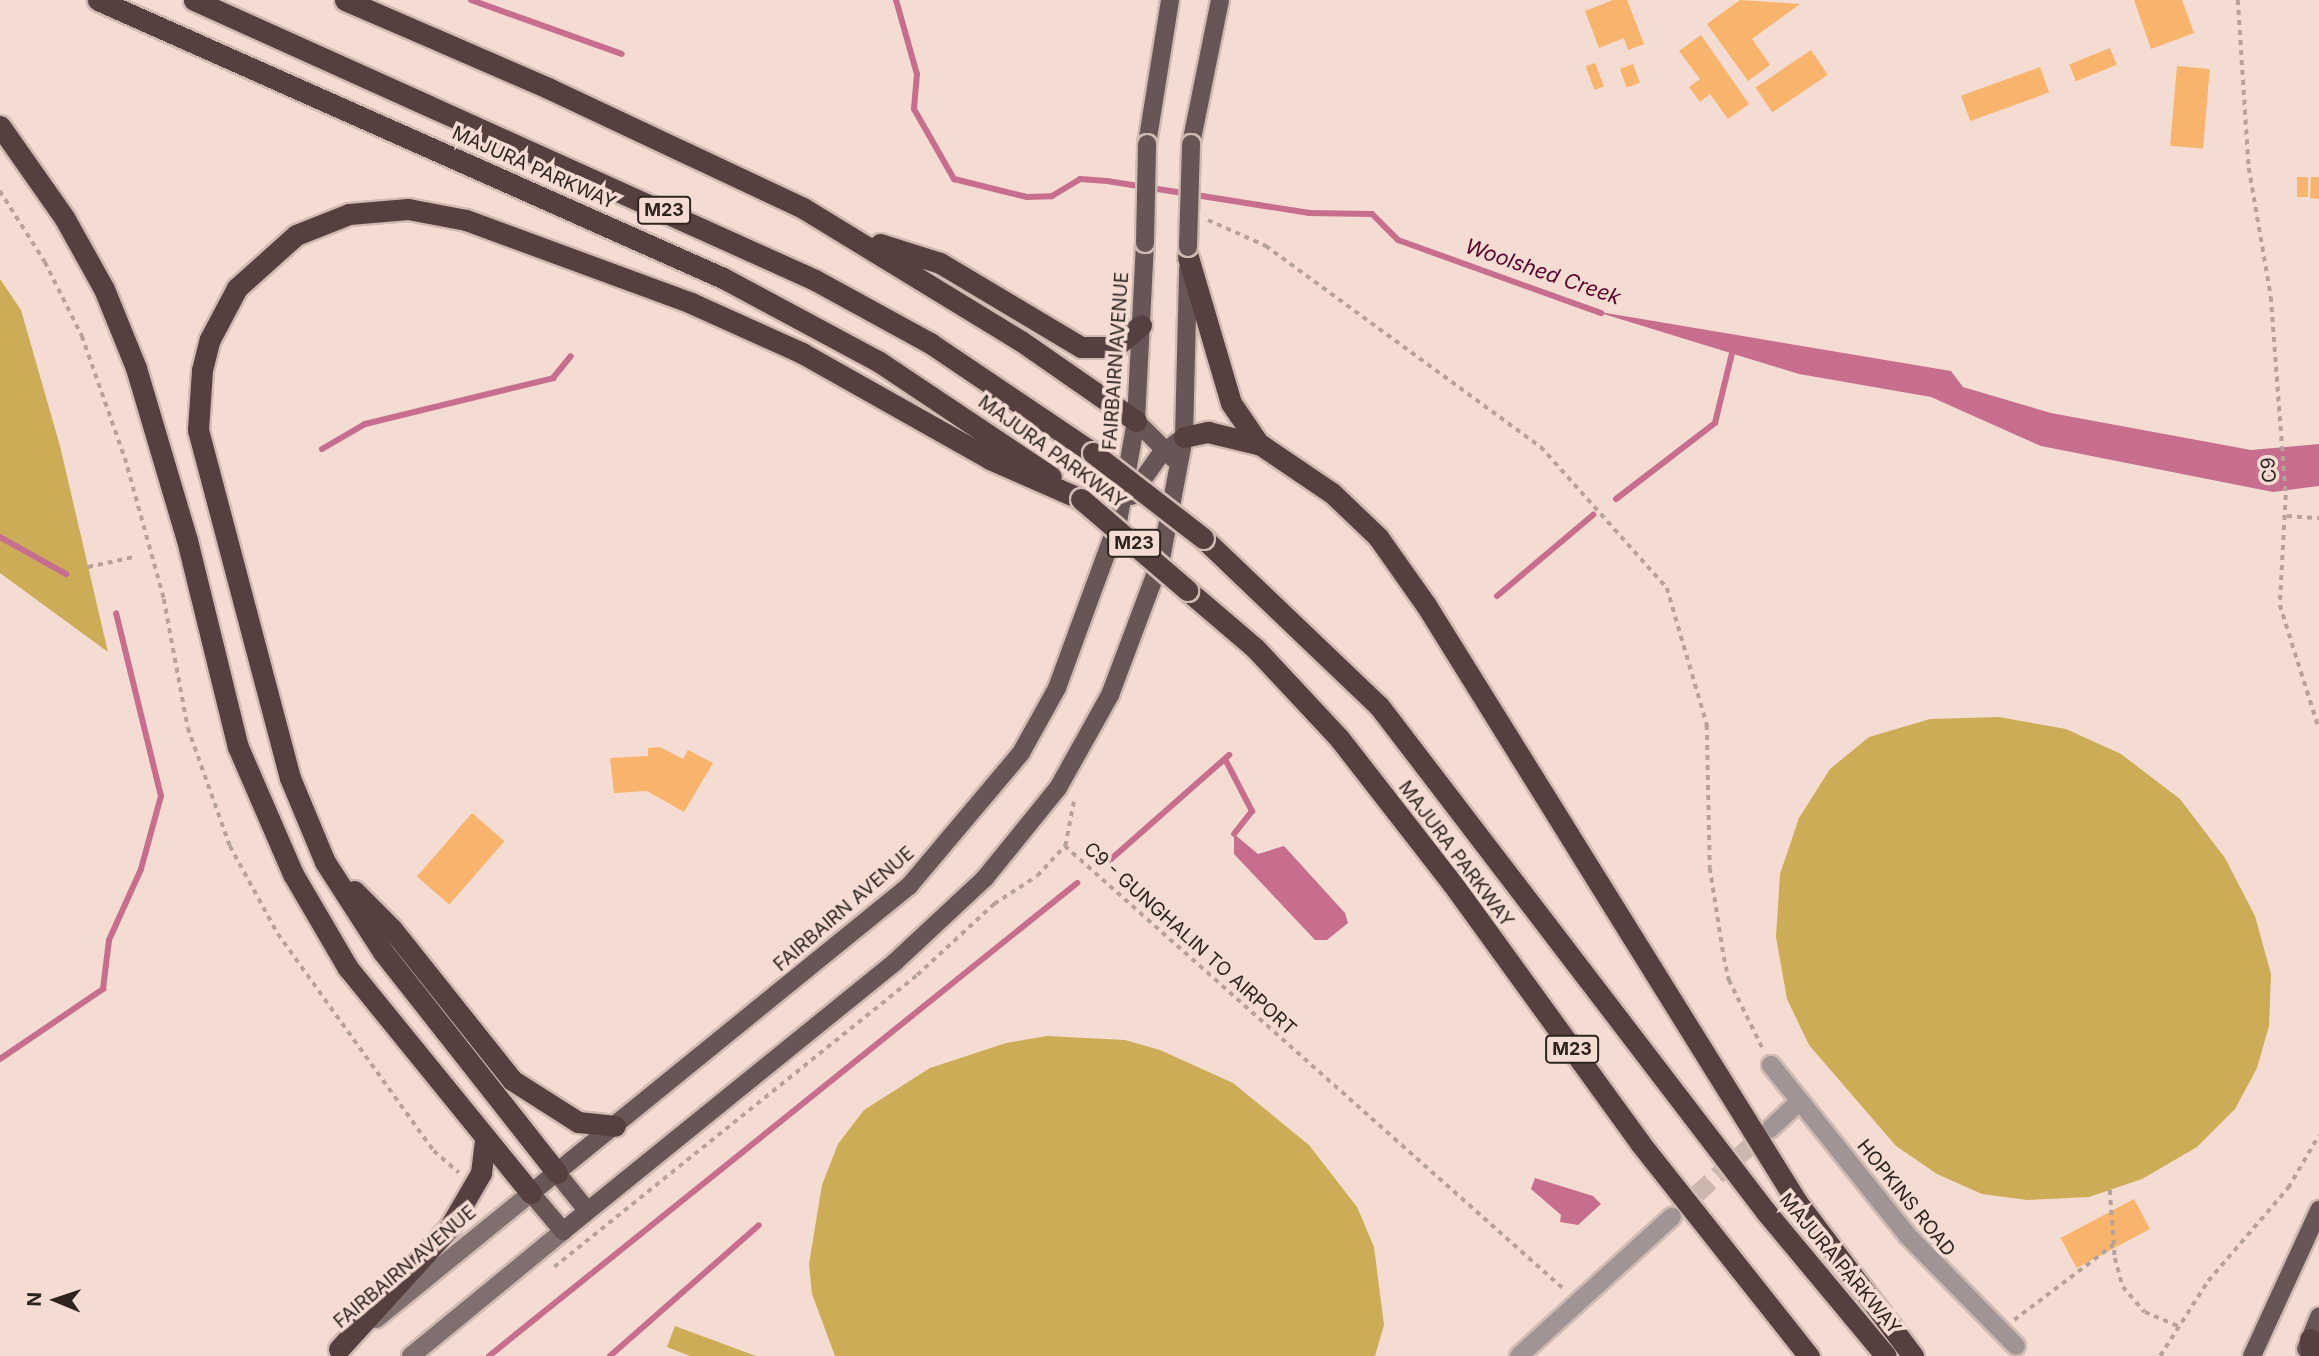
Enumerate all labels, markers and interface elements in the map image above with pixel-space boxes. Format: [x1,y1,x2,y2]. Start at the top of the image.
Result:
street label: MAJURA PARKWAY [449,122,619,214]
road number: M23 [636,196,692,224]
water label: Woolshed Creek [1462,234,1624,310]
street label: FAIRBAIRN AVENUE [1098,271,1134,451]
street label: MAJURA PARKWAY [974,391,1130,513]
street label: C9 [2257,456,2281,484]
road number: M23 [1106,528,1162,558]
street label: MAJURA PARKWAY [1394,776,1518,932]
street label: C9 - GUNGHALIN TO AIRPORT [1079,838,1301,1040]
street label: FAIRBAIRN AVENUE [769,842,919,976]
road number: M23 [1544,1034,1600,1064]
street label: HOPKINS ROAD [1852,1135,1960,1261]
street label: MAJURA PARKWAY [1774,1189,1906,1339]
street label: FAIRBAIRN AVENUE [329,1201,481,1333]
north arrow [21,1265,91,1335]
text: N [23,1292,46,1307]

